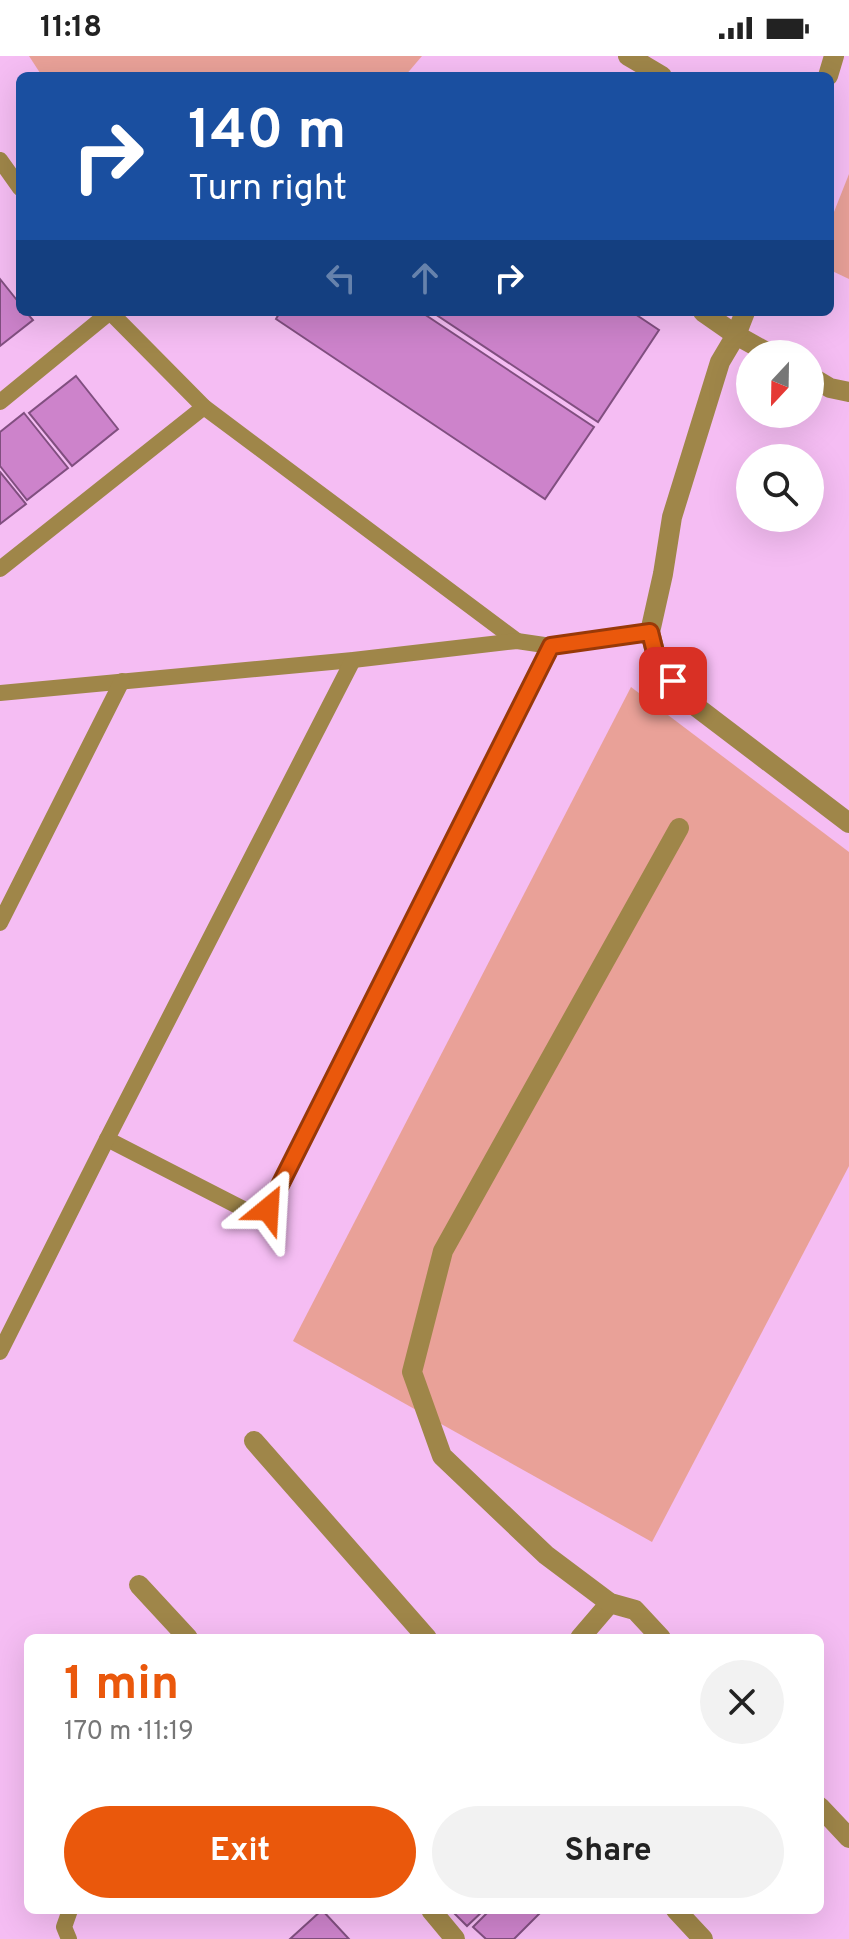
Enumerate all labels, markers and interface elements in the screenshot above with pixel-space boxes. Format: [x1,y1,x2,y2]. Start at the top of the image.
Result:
text: 11:18 [40,10,102,47]
text: 140 m [188,98,346,168]
icon: right [56,104,160,208]
text: Turn right [188,167,347,213]
icon: left [319,256,363,300]
icon: ahead [403,256,447,300]
icon: right [487,256,531,300]
north arrow [736,340,824,428]
map controls [736,340,824,532]
button: search [736,444,824,532]
pin [639,647,707,715]
icon: arrive [651,659,695,703]
position arrow [226,1167,310,1251]
text: 1 min [64,1656,179,1716]
button: close [700,1660,784,1744]
text: 170 m · 11:19 [64,1716,194,1749]
button: Exit [64,1806,416,1898]
button: Share [432,1806,784,1898]

